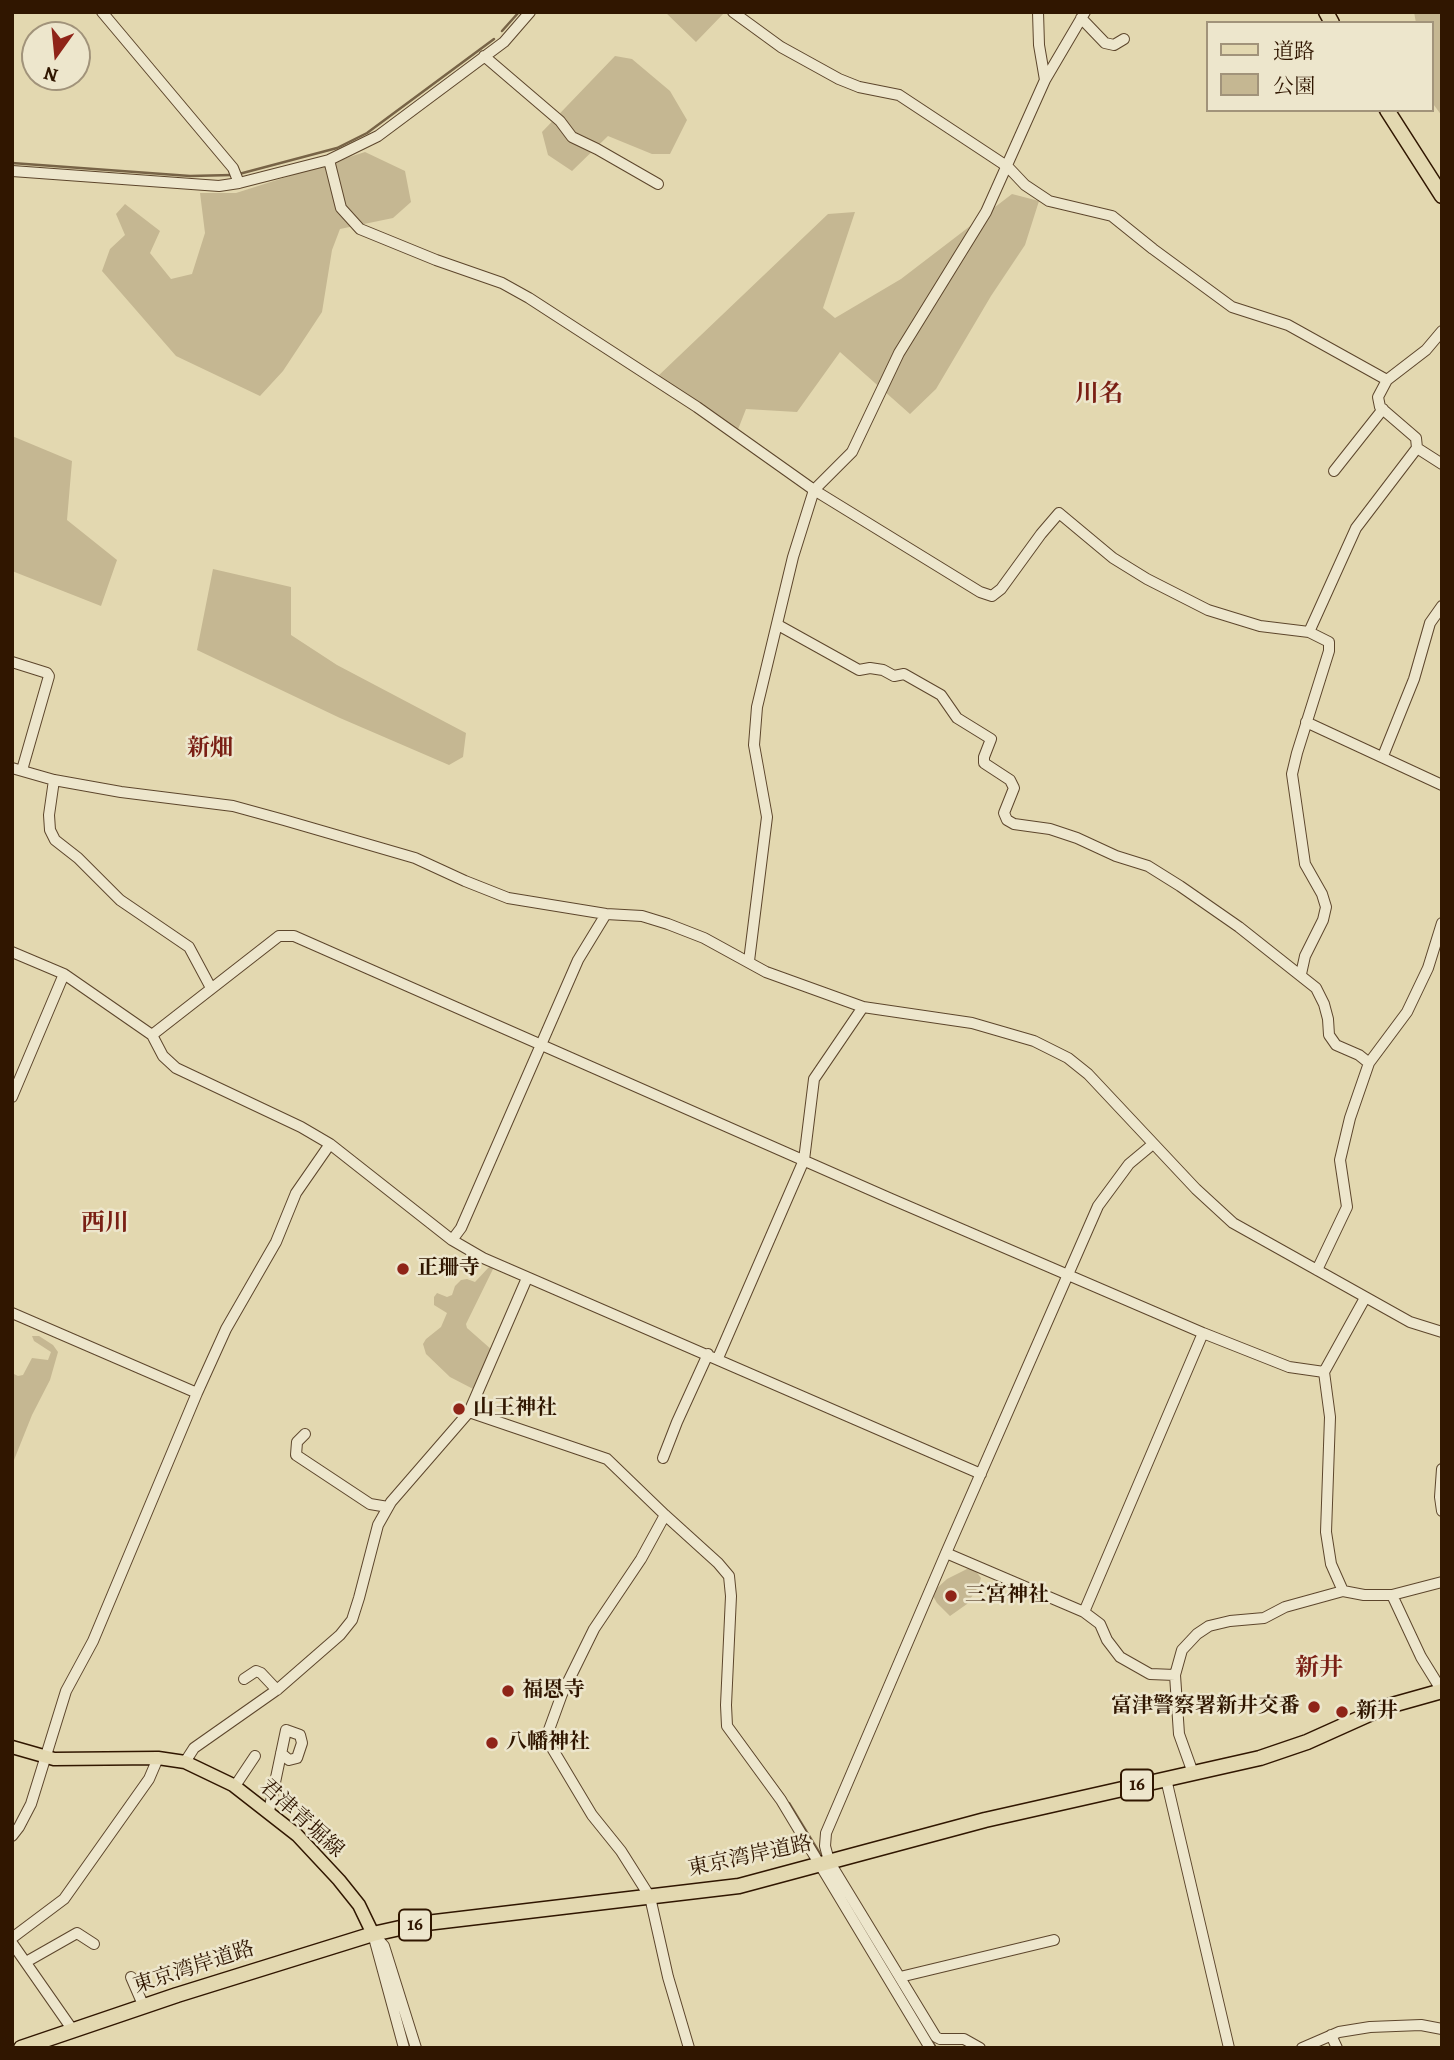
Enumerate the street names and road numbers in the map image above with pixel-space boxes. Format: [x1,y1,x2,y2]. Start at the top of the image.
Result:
road number: 16 [1121,1770,1153,1800]
street label: 君津青堀線 [254,1775,348,1863]
street label: 東京湾岸道路 [686,1832,814,1882]
road number: 16 [399,1910,431,1940]
street label: 東京湾岸道路 [130,1937,258,1999]

